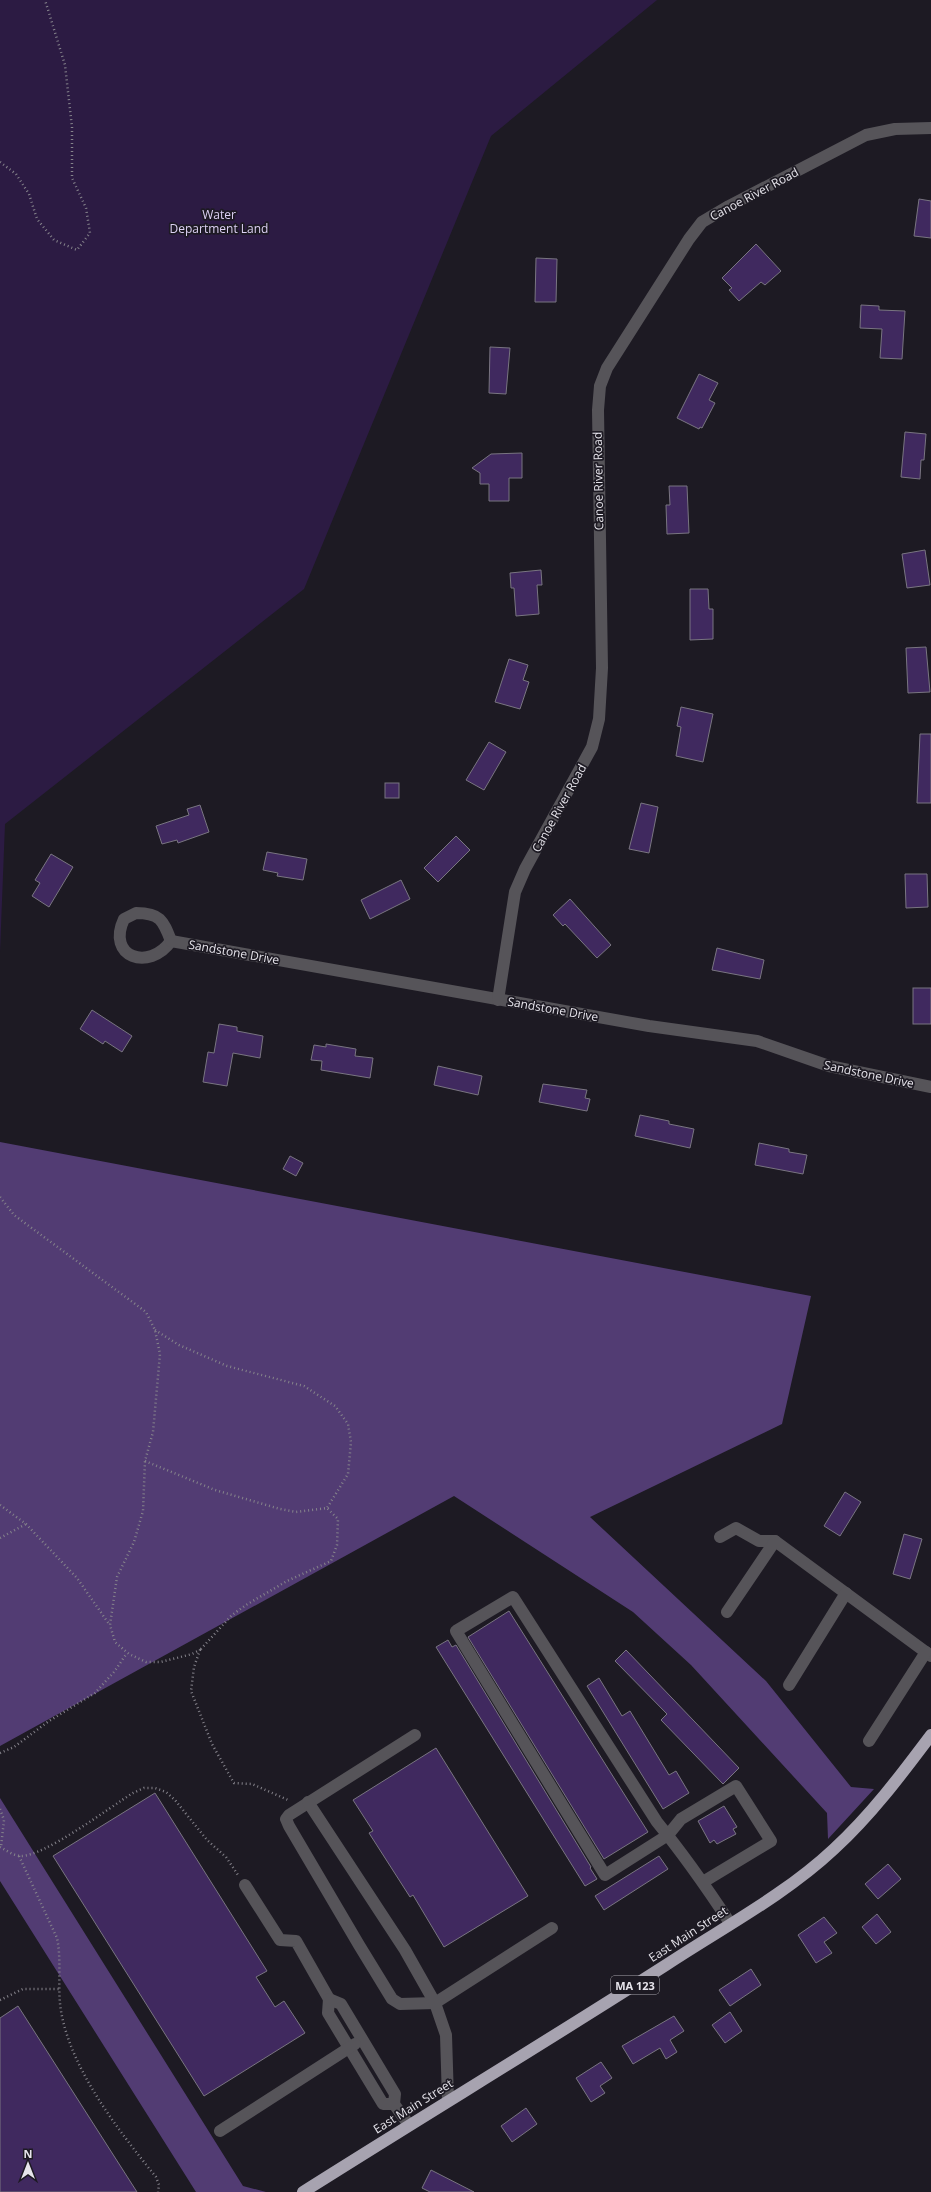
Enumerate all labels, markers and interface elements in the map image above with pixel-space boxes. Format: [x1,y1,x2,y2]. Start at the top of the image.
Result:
street label: Canoe River Road [707,163,801,225]
park label: Water Department Land [170,206,268,237]
street label: Canoe River Road [589,432,607,530]
street label: Canoe River Road [528,761,590,855]
street label: Sandstone Drive [187,936,281,968]
street label: Sandstone Drive [506,993,600,1025]
street label: Sandstone Drive [822,1056,916,1092]
street label: East Main Street [645,1902,731,1966]
road number: MA 123 [611,1976,659,1994]
street label: East Main Street [370,2075,456,2137]
north arrow [8,2144,48,2184]
text: N [24,2146,32,2161]

